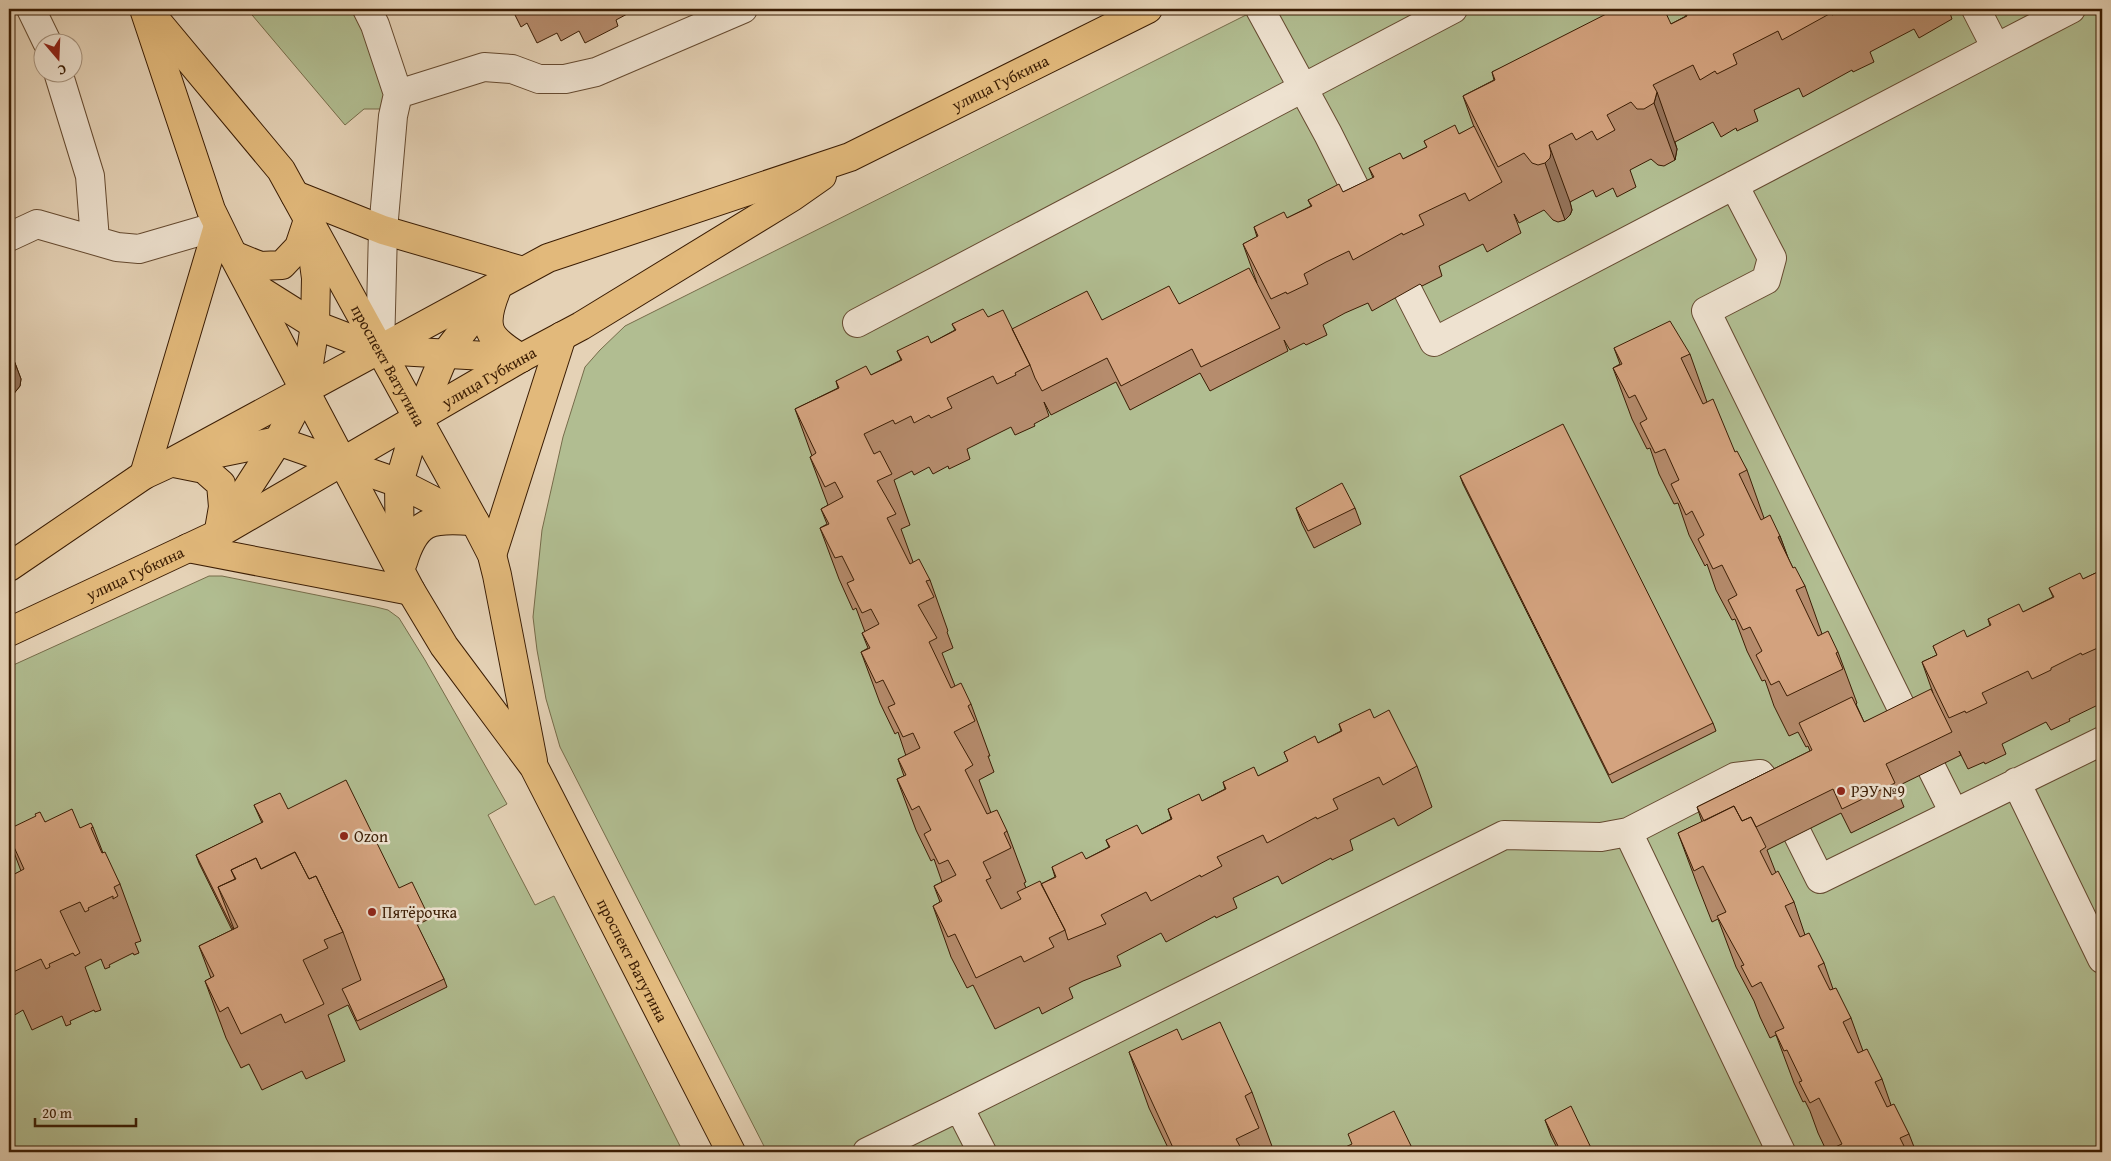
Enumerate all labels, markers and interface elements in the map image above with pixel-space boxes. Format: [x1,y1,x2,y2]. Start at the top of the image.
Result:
north arrow [32,32,82,82]
street label: улица Губкина [947,48,1053,117]
text: С [55,60,69,81]
street label: проспект Ватутина [345,300,432,431]
street label: улица Губкина [436,340,541,414]
street label: улица Губкина [81,540,188,607]
place label: РЭУ №9 [1851,779,1905,803]
marker: РЭУ №9 [1835,785,1847,797]
place label: Ozon [354,824,388,848]
marker: Ozon [338,830,350,842]
street label: проспект Ватутина [591,894,675,1026]
place label: Пятёрочка [382,900,457,924]
marker: Пятёрочка [366,906,378,918]
scale bar [35,1096,136,1128]
text: 20 m [42,1102,73,1123]

